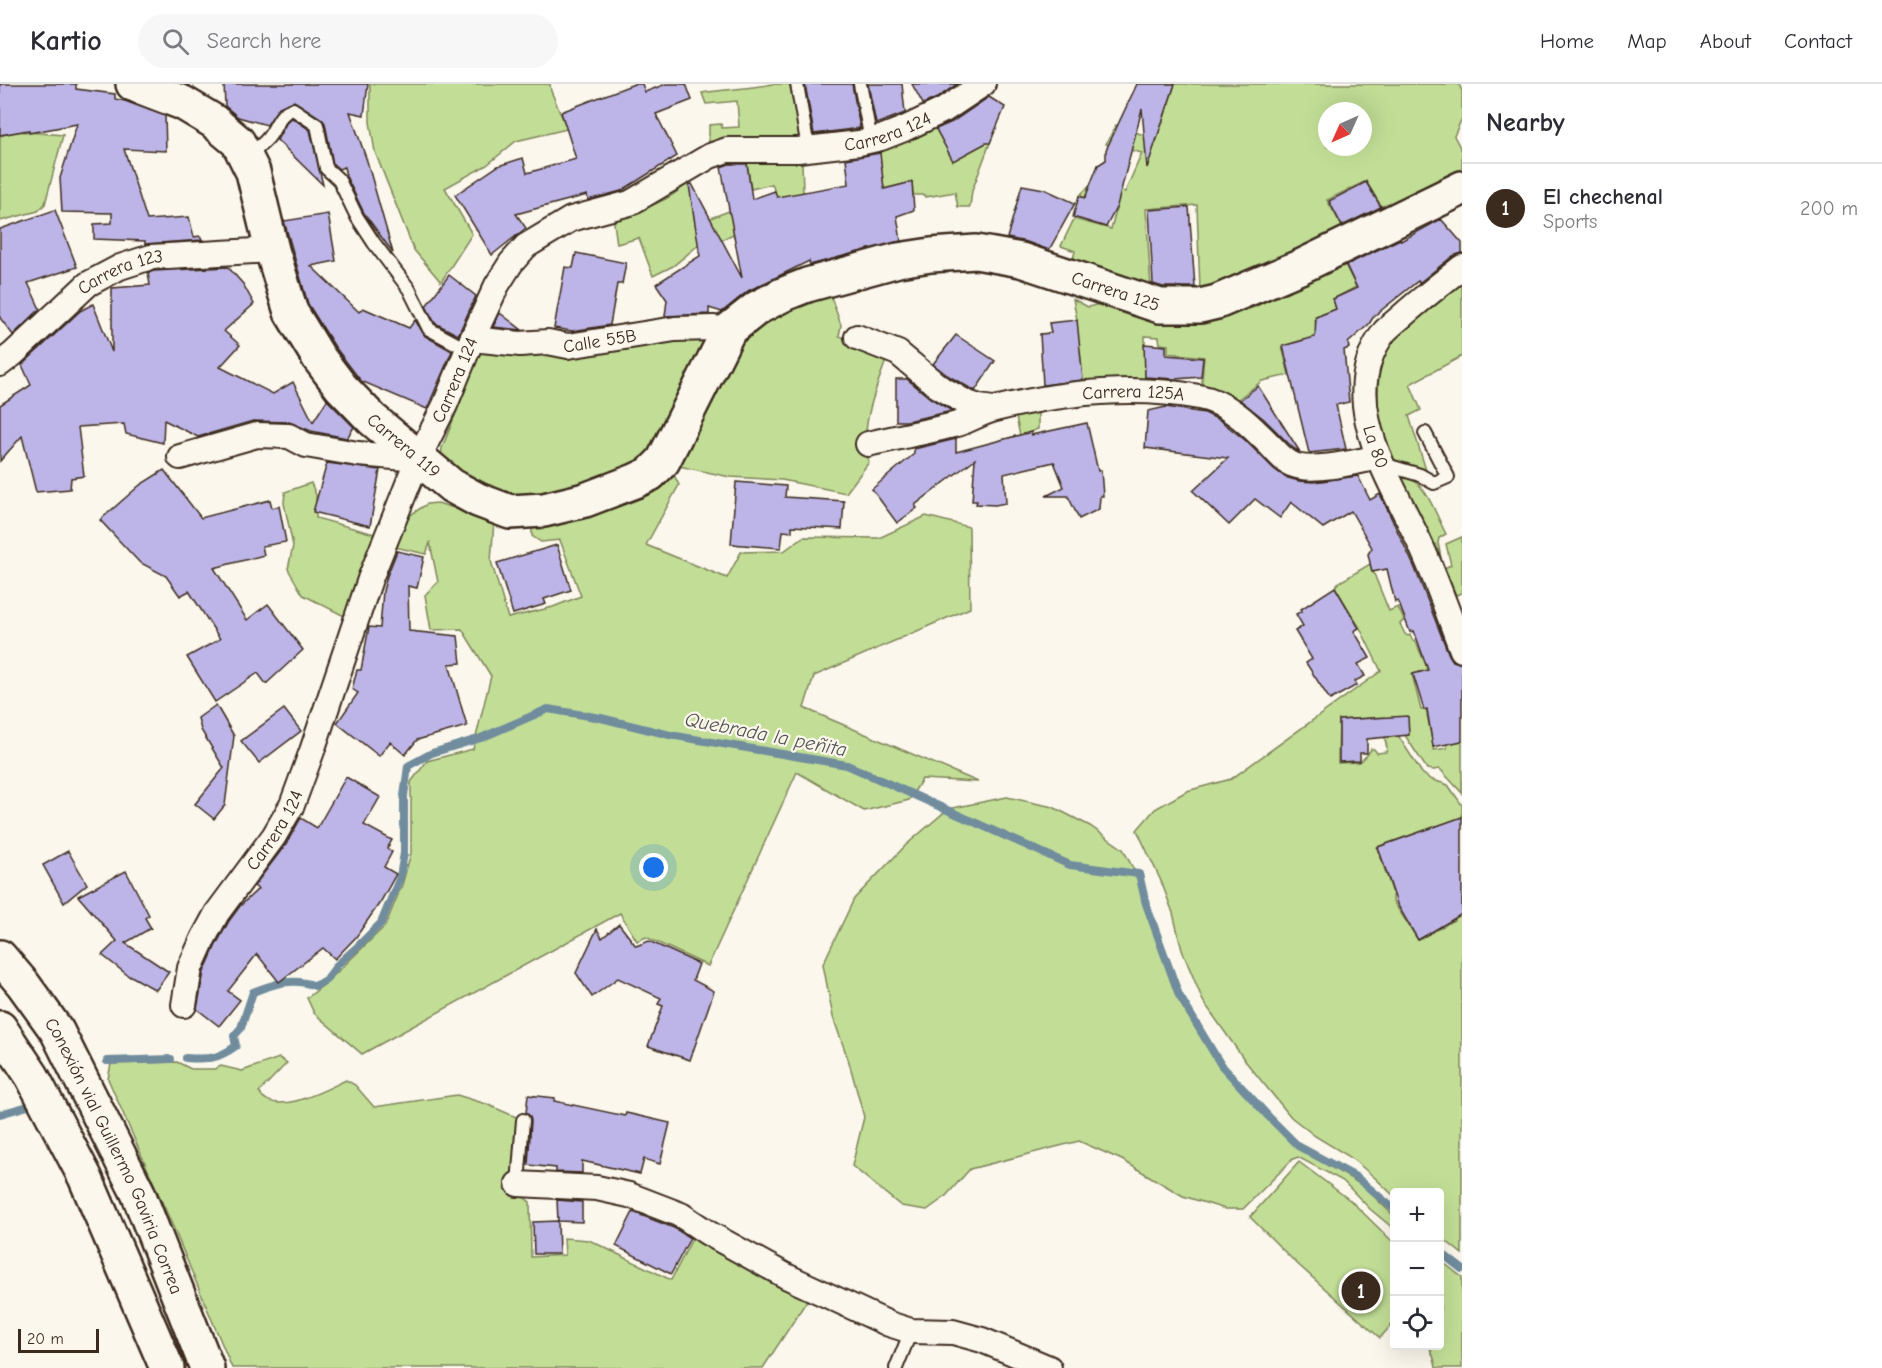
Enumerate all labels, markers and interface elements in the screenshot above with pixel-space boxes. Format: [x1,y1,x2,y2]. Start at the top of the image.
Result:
search box [138,14,558,68]
text: Kartio [30,25,102,57]
icon: search [159,25,192,58]
text: Search here [207,28,321,54]
text: Home [1540,29,1594,53]
text: Map [1627,29,1667,53]
text: About [1700,29,1751,53]
text: Contact [1784,29,1852,53]
north arrow [1318,102,1372,156]
street label: Carrera 124 [843,108,934,156]
text: Nearby [1486,108,1565,138]
text: El chechenal [1543,184,1663,210]
text: 1 [1502,197,1509,220]
text: 200 m [1800,197,1858,220]
text: Sports [1543,210,1597,233]
street label: Carrera 123 [73,246,163,299]
street label: Carrera 125 [1069,267,1162,316]
street label: Calle 55B [562,325,638,358]
street label: Carrera 124 [428,334,483,426]
street label: Carrera 125A [1081,381,1186,406]
street label: Carrera 119 [362,409,444,483]
street label: La 80 [1358,423,1392,472]
water label: Quebrada la peñita [683,707,849,761]
street label: Carrera 124 [242,788,307,875]
your location [639,853,668,882]
street label: Conexión vial Guillermo Gaviria Correa [40,1014,187,1297]
map controls [1390,1188,1444,1350]
button: + [1390,1188,1444,1242]
button: − [1390,1242,1444,1296]
pin: 1 [1342,1268,1380,1314]
button: locate [1390,1296,1444,1350]
scale bar [18,1326,99,1354]
text: 20 m [27,1330,64,1348]

